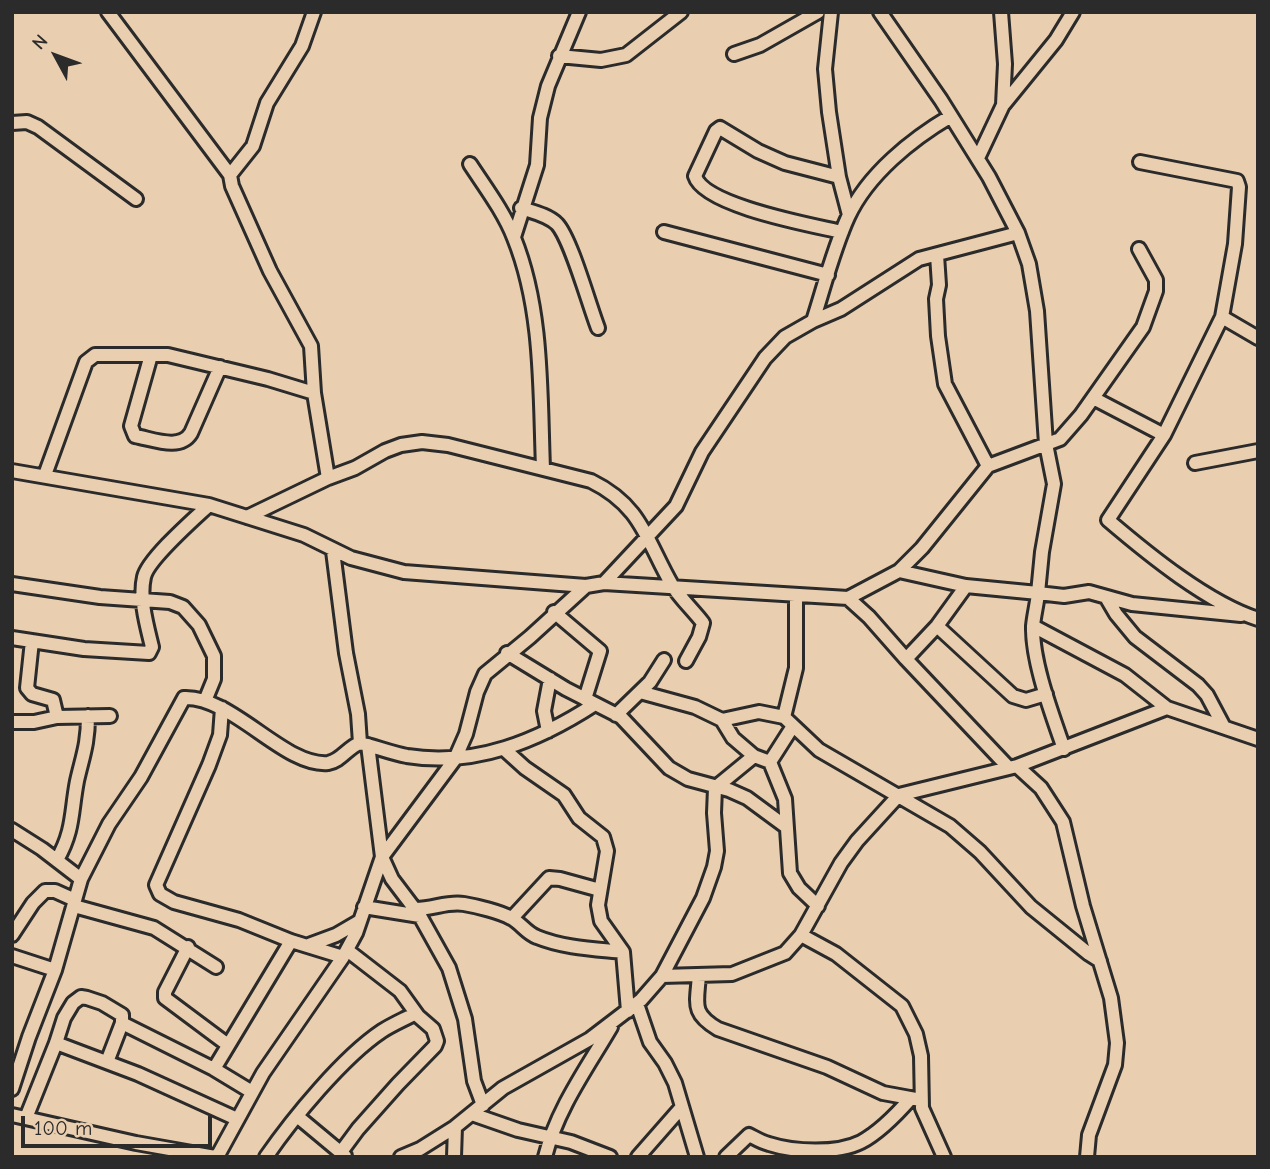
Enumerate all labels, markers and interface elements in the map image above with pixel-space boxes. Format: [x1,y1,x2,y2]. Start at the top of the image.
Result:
north arrow [21,21,91,91]
text: N [28,30,53,54]
scale bar [24,1102,215,1146]
text: 100 m [34,1116,92,1140]

